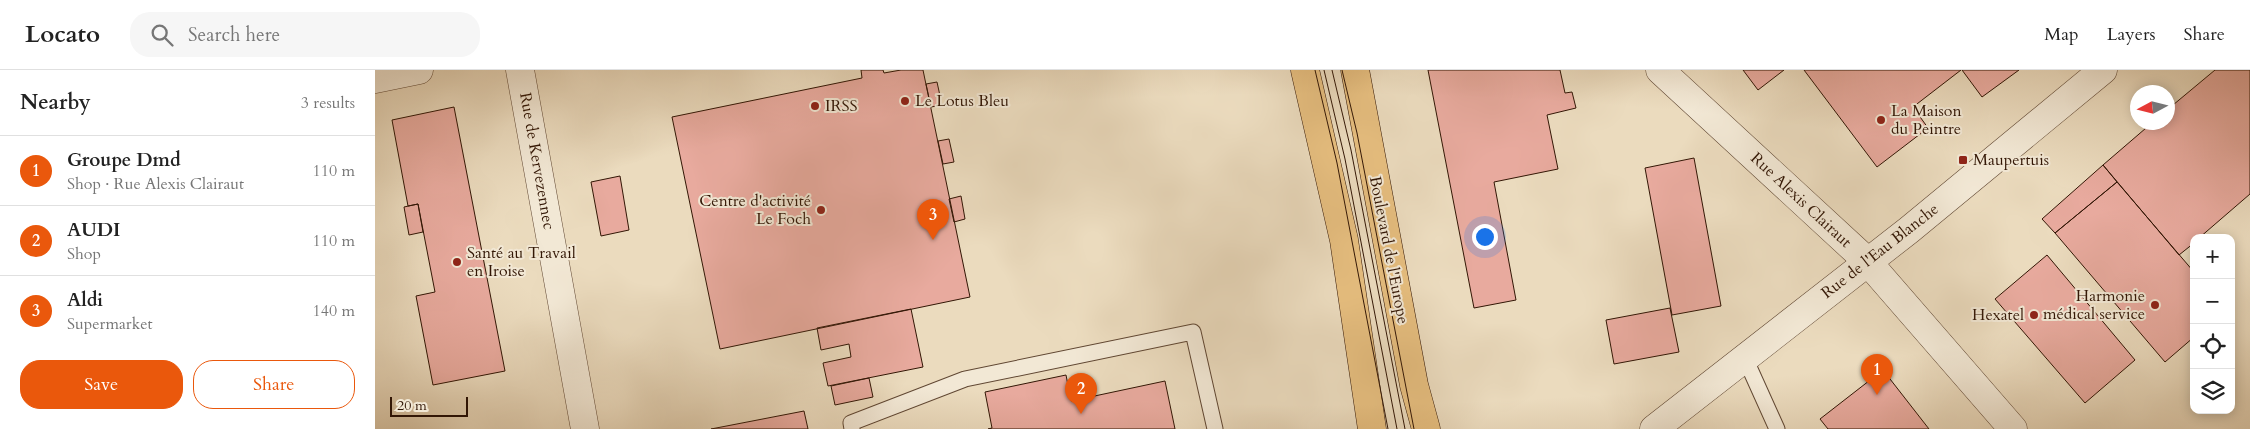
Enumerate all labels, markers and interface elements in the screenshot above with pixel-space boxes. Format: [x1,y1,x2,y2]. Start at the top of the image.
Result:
search box [130,12,480,57]
text: Locato [25,18,100,51]
icon: search [148,21,176,49]
text: Search here [188,22,280,48]
text: Map [2044,22,2079,47]
text: Layers [2107,22,2156,47]
text: Share [2184,22,2225,47]
north arrow [2130,85,2175,130]
text: Nearby [20,88,91,117]
place label: Le Lotus Bleu [915,90,1009,112]
street label: Rue de Kervezennec [514,91,560,231]
text: 3 results [301,92,355,114]
place label: IRSS [825,95,858,117]
marker: Le Lotus Bleu [899,95,911,107]
marker: IRSS [809,100,821,112]
place label: La Maison du Peintre [1891,100,1961,140]
marker: La Maison du Peintre [1875,114,1887,126]
text: Groupe Dmd [67,147,181,173]
street label: Rue Alexis Clairaut [1746,147,1856,253]
place label: Maupertuis [1973,149,2049,171]
marker: Maupertuis [1957,154,1969,166]
text: 1 [32,160,40,182]
text: 110 m [313,160,355,182]
text: Shop · Rue Alexis Clairaut [67,173,244,195]
street label: Boulevard de l'Europe [1364,174,1414,326]
place label: Centre d'activité Le Foch [699,190,811,230]
street label: Rue de l'Eau Blanche [1817,198,1943,304]
pin: 3 [917,199,949,240]
marker: Centre d'activité Le Foch [815,204,827,216]
text: AUDI [67,217,120,243]
your location [1472,224,1498,250]
text: 2 [32,230,40,252]
text: 110 m [313,230,355,252]
map controls [2190,234,2235,414]
button: + [2190,234,2235,279]
place label: Santé au Travail en Iroise [467,242,576,282]
text: Shop [67,243,101,265]
marker: Santé au Travail en Iroise [451,256,463,268]
button: − [2190,279,2235,324]
place label: Harmonie médical service [2043,285,2145,325]
text: Aldi [67,287,103,313]
marker: Harmonie médical service [2149,299,2161,311]
text: 3 [32,300,40,322]
text: 140 m [313,300,355,322]
place label: Hexatel [1972,304,2024,326]
marker: Hexatel [2028,309,2040,321]
text: Supermarket [67,313,153,335]
button: locate [2190,324,2235,369]
pin: 1 [1861,354,1893,395]
button: Save [20,360,183,409]
button: Share [193,360,355,409]
button: layers [2190,369,2235,414]
pin: 2 [1065,373,1097,414]
scale bar [390,394,467,417]
text: 20 m [397,396,427,415]

